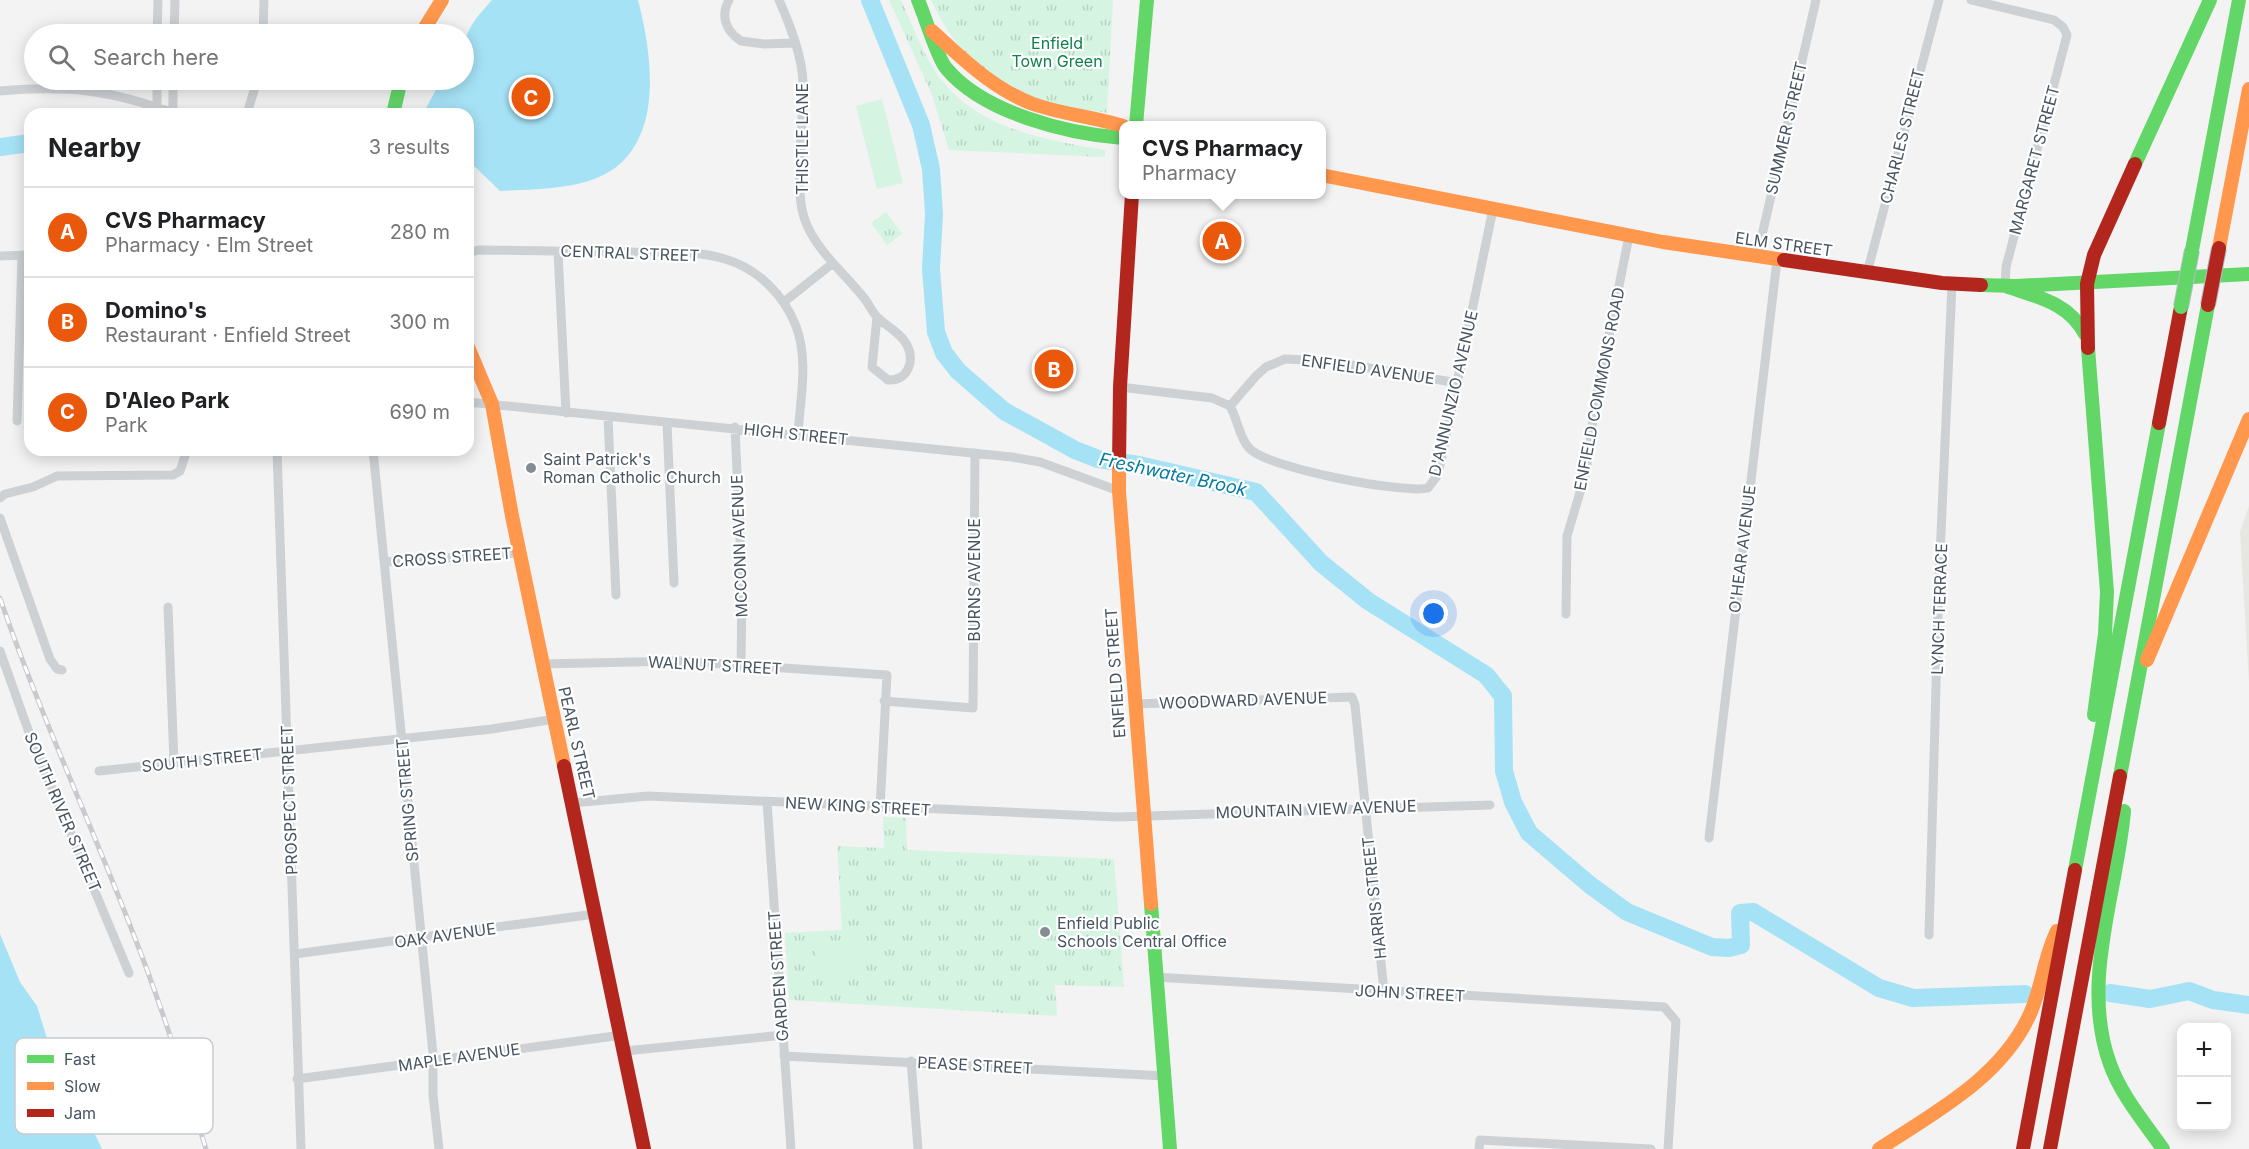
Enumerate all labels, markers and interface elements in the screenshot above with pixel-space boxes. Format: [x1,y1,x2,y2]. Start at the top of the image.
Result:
search box [24,24,474,90]
park label: Enfield Town Green [1011,33,1103,71]
icon: search [45,41,78,74]
text: Search here [93,44,219,70]
street label: SUMMER STREET [1761,60,1811,196]
street label: CHARLES STREET [1876,66,1928,206]
pin: C [512,74,550,120]
street label: THISTLE LANE [792,83,812,195]
street label: MARGARET STREET [2004,83,2064,237]
popup [1119,121,1326,199]
text: Nearby [48,132,141,163]
text: 3 results [369,135,450,159]
text: CVS Pharmacy [1142,135,1303,161]
text: Pharmacy [1142,161,1237,185]
text: CVS Pharmacy [105,207,266,233]
pin: A [1202,218,1242,264]
text: A [60,220,75,244]
text: 280 m [390,220,450,244]
street label: ELM STREET [1734,227,1834,261]
text: Pharmacy · Elm Street [105,233,313,257]
street label: CENTRAL STREET [560,241,700,265]
street label: ENFIELD COMMONS ROAD [1569,286,1629,492]
text: Domino's [105,297,207,323]
street label: D'ANNUNZIO AVENUE [1424,308,1482,478]
text: B [61,310,74,334]
text: 300 m [389,310,450,334]
text: Restaurant · Enfield Street [105,323,351,347]
pin: B [1034,346,1074,392]
street label: ENFIELD AVENUE [1300,350,1436,388]
text: D'Aleo Park [105,387,230,413]
text: C [60,400,75,424]
text: 690 m [389,400,450,424]
text: Park [105,413,148,437]
street label: HIGH STREET [743,419,849,449]
water label: Freshwater Brook [1097,448,1250,500]
place label: Saint Patrick's Roman Catholic Church [543,449,721,487]
marker: Saint Patrick's Roman Catholic Church [524,461,538,475]
street label: MCCONN AVENUE [727,474,751,618]
street label: O'HEAR AVENUE [1724,484,1760,614]
street label: BURNS AVENUE [964,518,984,642]
street label: CROSS STREET [392,543,512,571]
street label: LYNCH TERRACE [1927,543,1951,675]
your location [1419,599,1448,628]
street label: ENFIELD STREET [1100,607,1130,739]
street label: WALNUT STREET [647,652,783,678]
street label: PEARL STREET [554,685,600,801]
street label: WOODWARD AVENUE [1159,687,1327,713]
street label: PROSPECT STREET [276,725,302,875]
street label: SOUTH RIVER STREET [20,729,106,895]
street label: SPRING STREET [392,737,422,863]
street label: SOUTH STREET [140,744,264,776]
street label: NEW KING STREET [785,792,931,820]
street label: MOUNTAIN VIEW AVENUE [1215,796,1417,822]
street label: HARRIS STREET [1358,836,1390,960]
street label: GARDEN STREET [763,910,793,1042]
place label: Enfield Public Schools Central Office [1057,913,1227,951]
street label: OAK AVENUE [393,918,497,952]
marker: Enfield Public Schools Central Office [1038,925,1052,939]
street label: JOHN STREET [1354,980,1466,1006]
map controls [2177,1023,2231,1131]
button: + [2177,1023,2231,1077]
legend [15,1038,213,1134]
street label: MAPLE AVENUE [397,1039,521,1075]
text: Fast [64,1049,96,1069]
street label: PEASE STREET [917,1052,1033,1078]
text: Slow [64,1076,101,1096]
button: − [2177,1077,2231,1131]
text: Jam [64,1103,96,1123]

